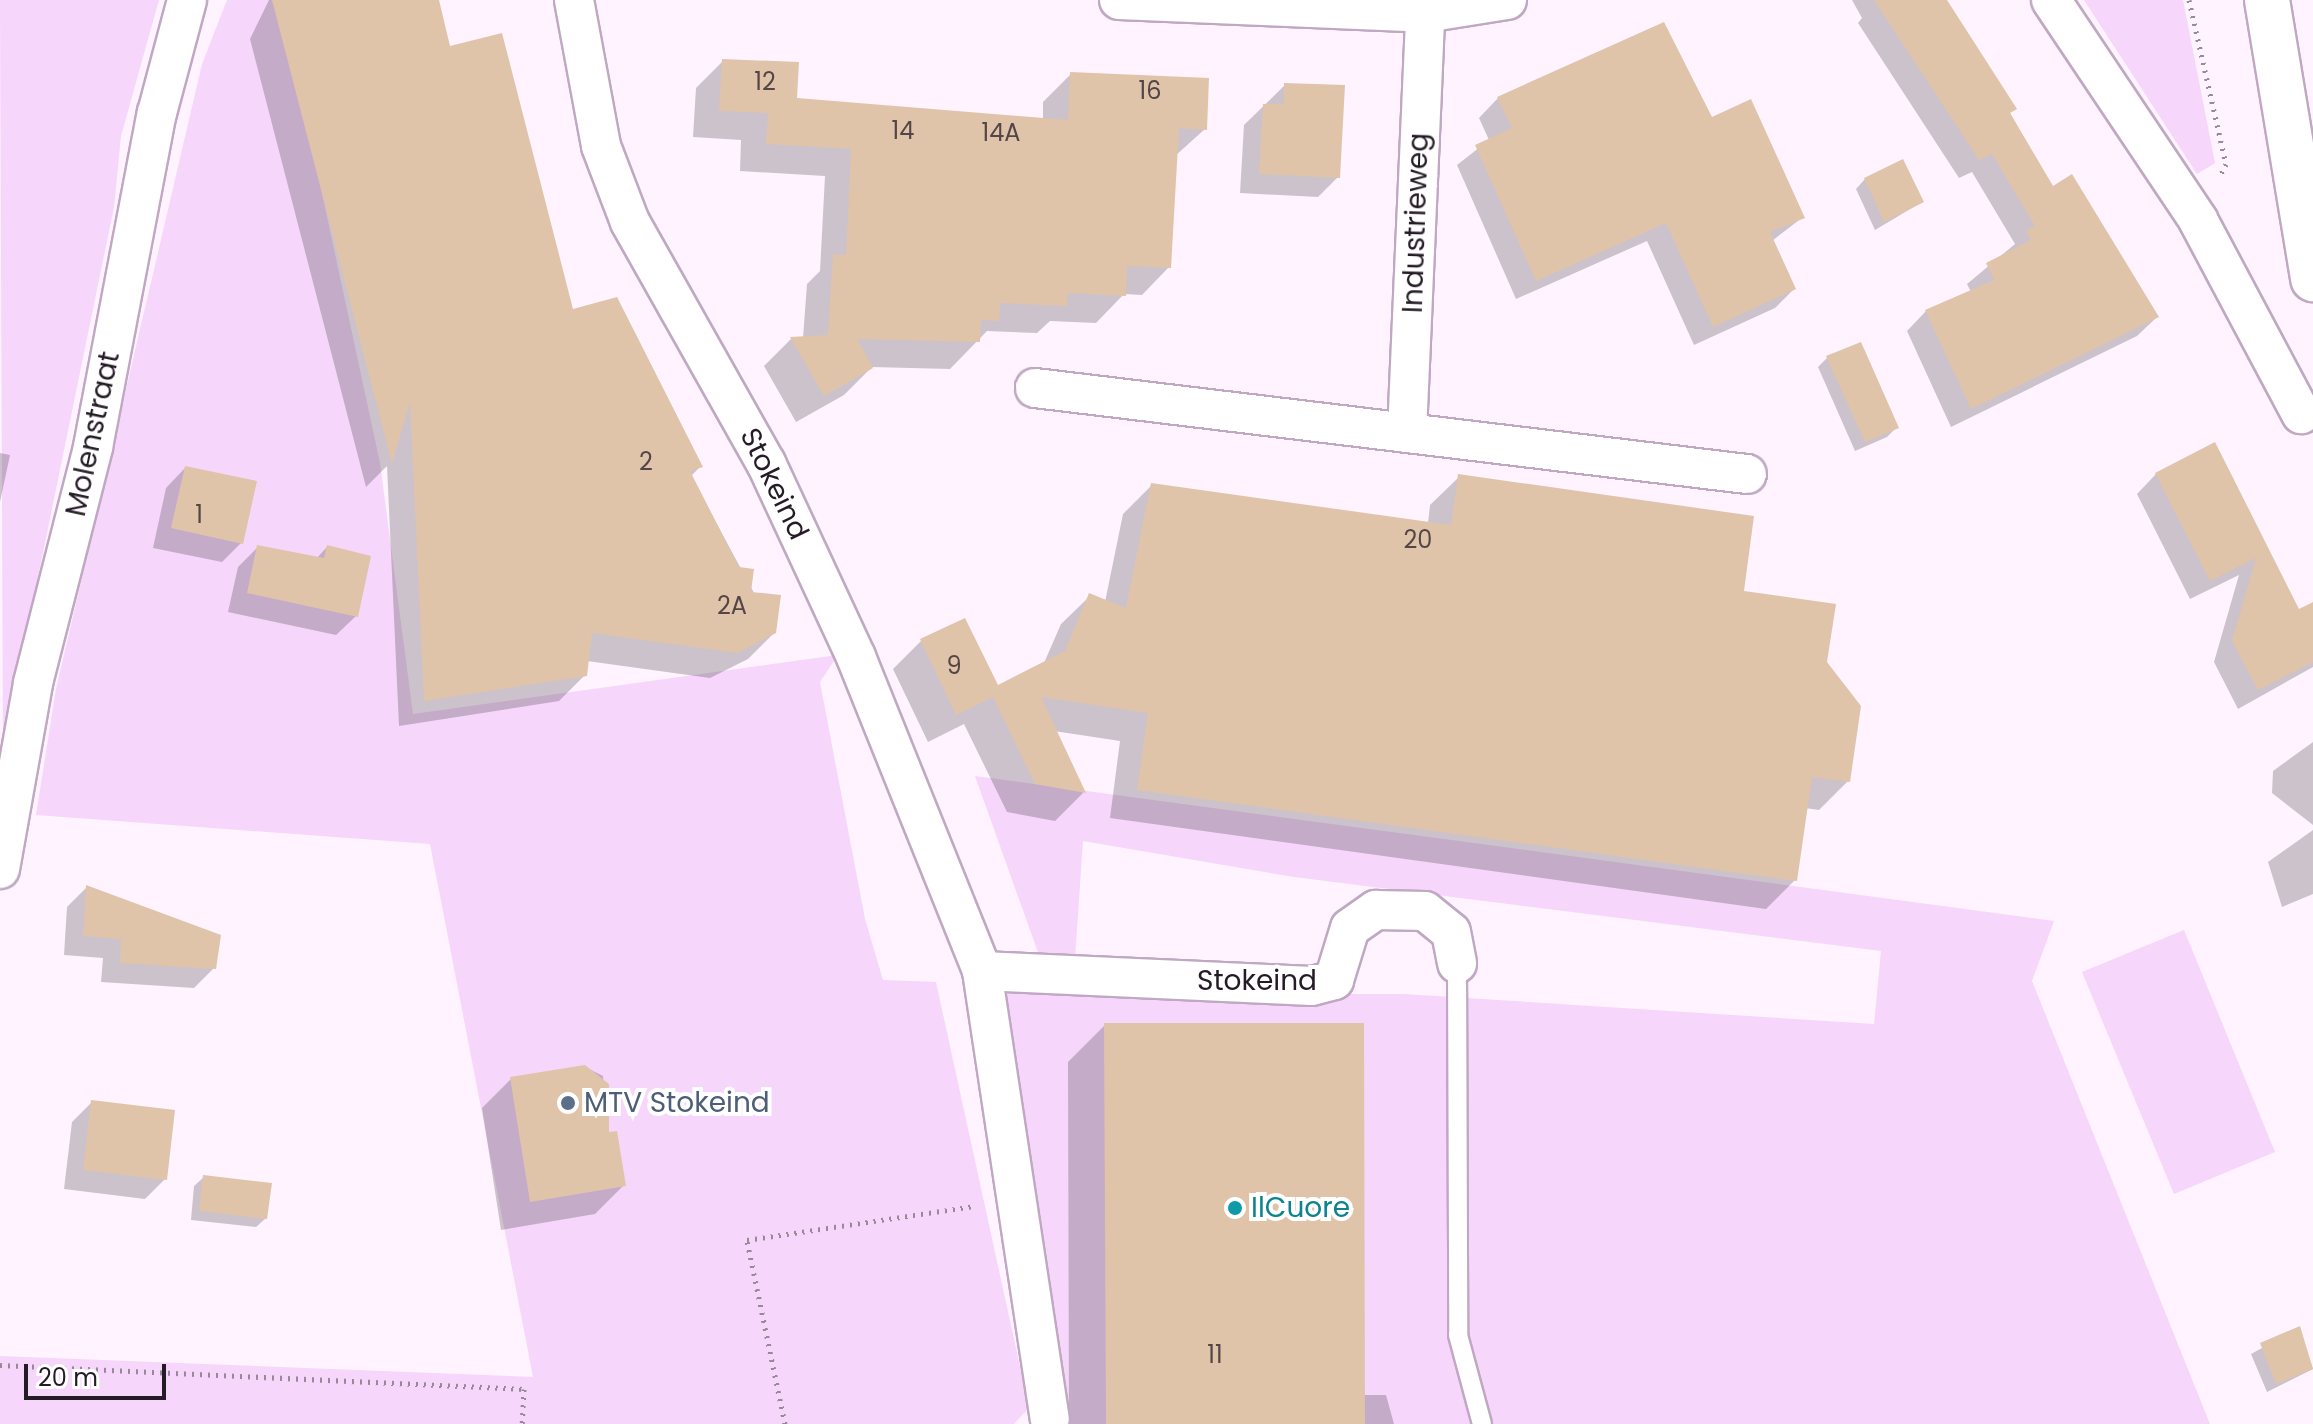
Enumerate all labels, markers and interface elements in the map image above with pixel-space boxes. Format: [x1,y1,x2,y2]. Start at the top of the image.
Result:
house number: 12 [754,68,776,96]
house number: 16 [1139,77,1161,105]
house number: 14 [892,117,914,145]
house number: 14A [982,119,1020,147]
street label: Industrieweg [1396,132,1436,314]
street label: Molenstraat [59,349,127,519]
street label: Stokeind [733,423,815,545]
house number: 2 [639,448,653,476]
house number: 1 [195,501,203,529]
house number: 20 [1404,526,1432,554]
house number: 2A [717,592,747,620]
house number: 9 [946,652,962,680]
street label: Stokeind [1197,964,1317,998]
place label: MTV Stokeind [584,1086,770,1120]
marker: MTV Stokeind [559,1094,577,1112]
place label: IlCuore [1251,1191,1350,1225]
marker: IlCuore [1226,1199,1244,1217]
house number: 11 [1207,1341,1223,1369]
scale bar [28,1348,170,1398]
text: 20 m [38,1361,98,1394]

